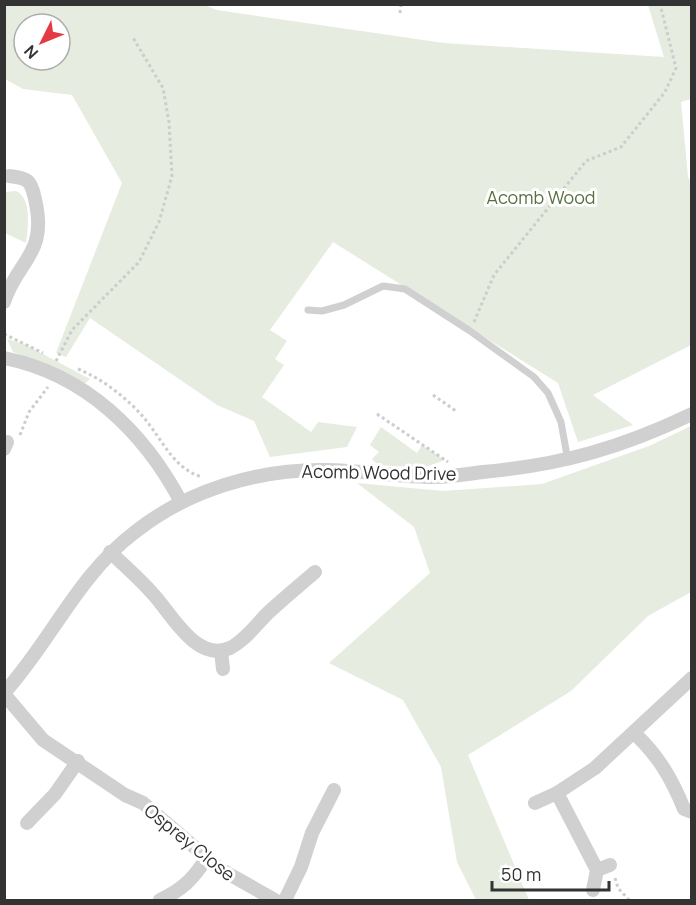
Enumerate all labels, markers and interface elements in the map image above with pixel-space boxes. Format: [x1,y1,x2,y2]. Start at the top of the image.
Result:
north arrow [12,12,72,72]
text: N [19,41,43,64]
park label: Acomb Wood [487,185,595,209]
street label: Acomb Wood Drive [301,459,457,485]
street label: Osprey Close [140,798,240,886]
scale bar [492,854,609,892]
text: 50 m [501,862,541,886]

